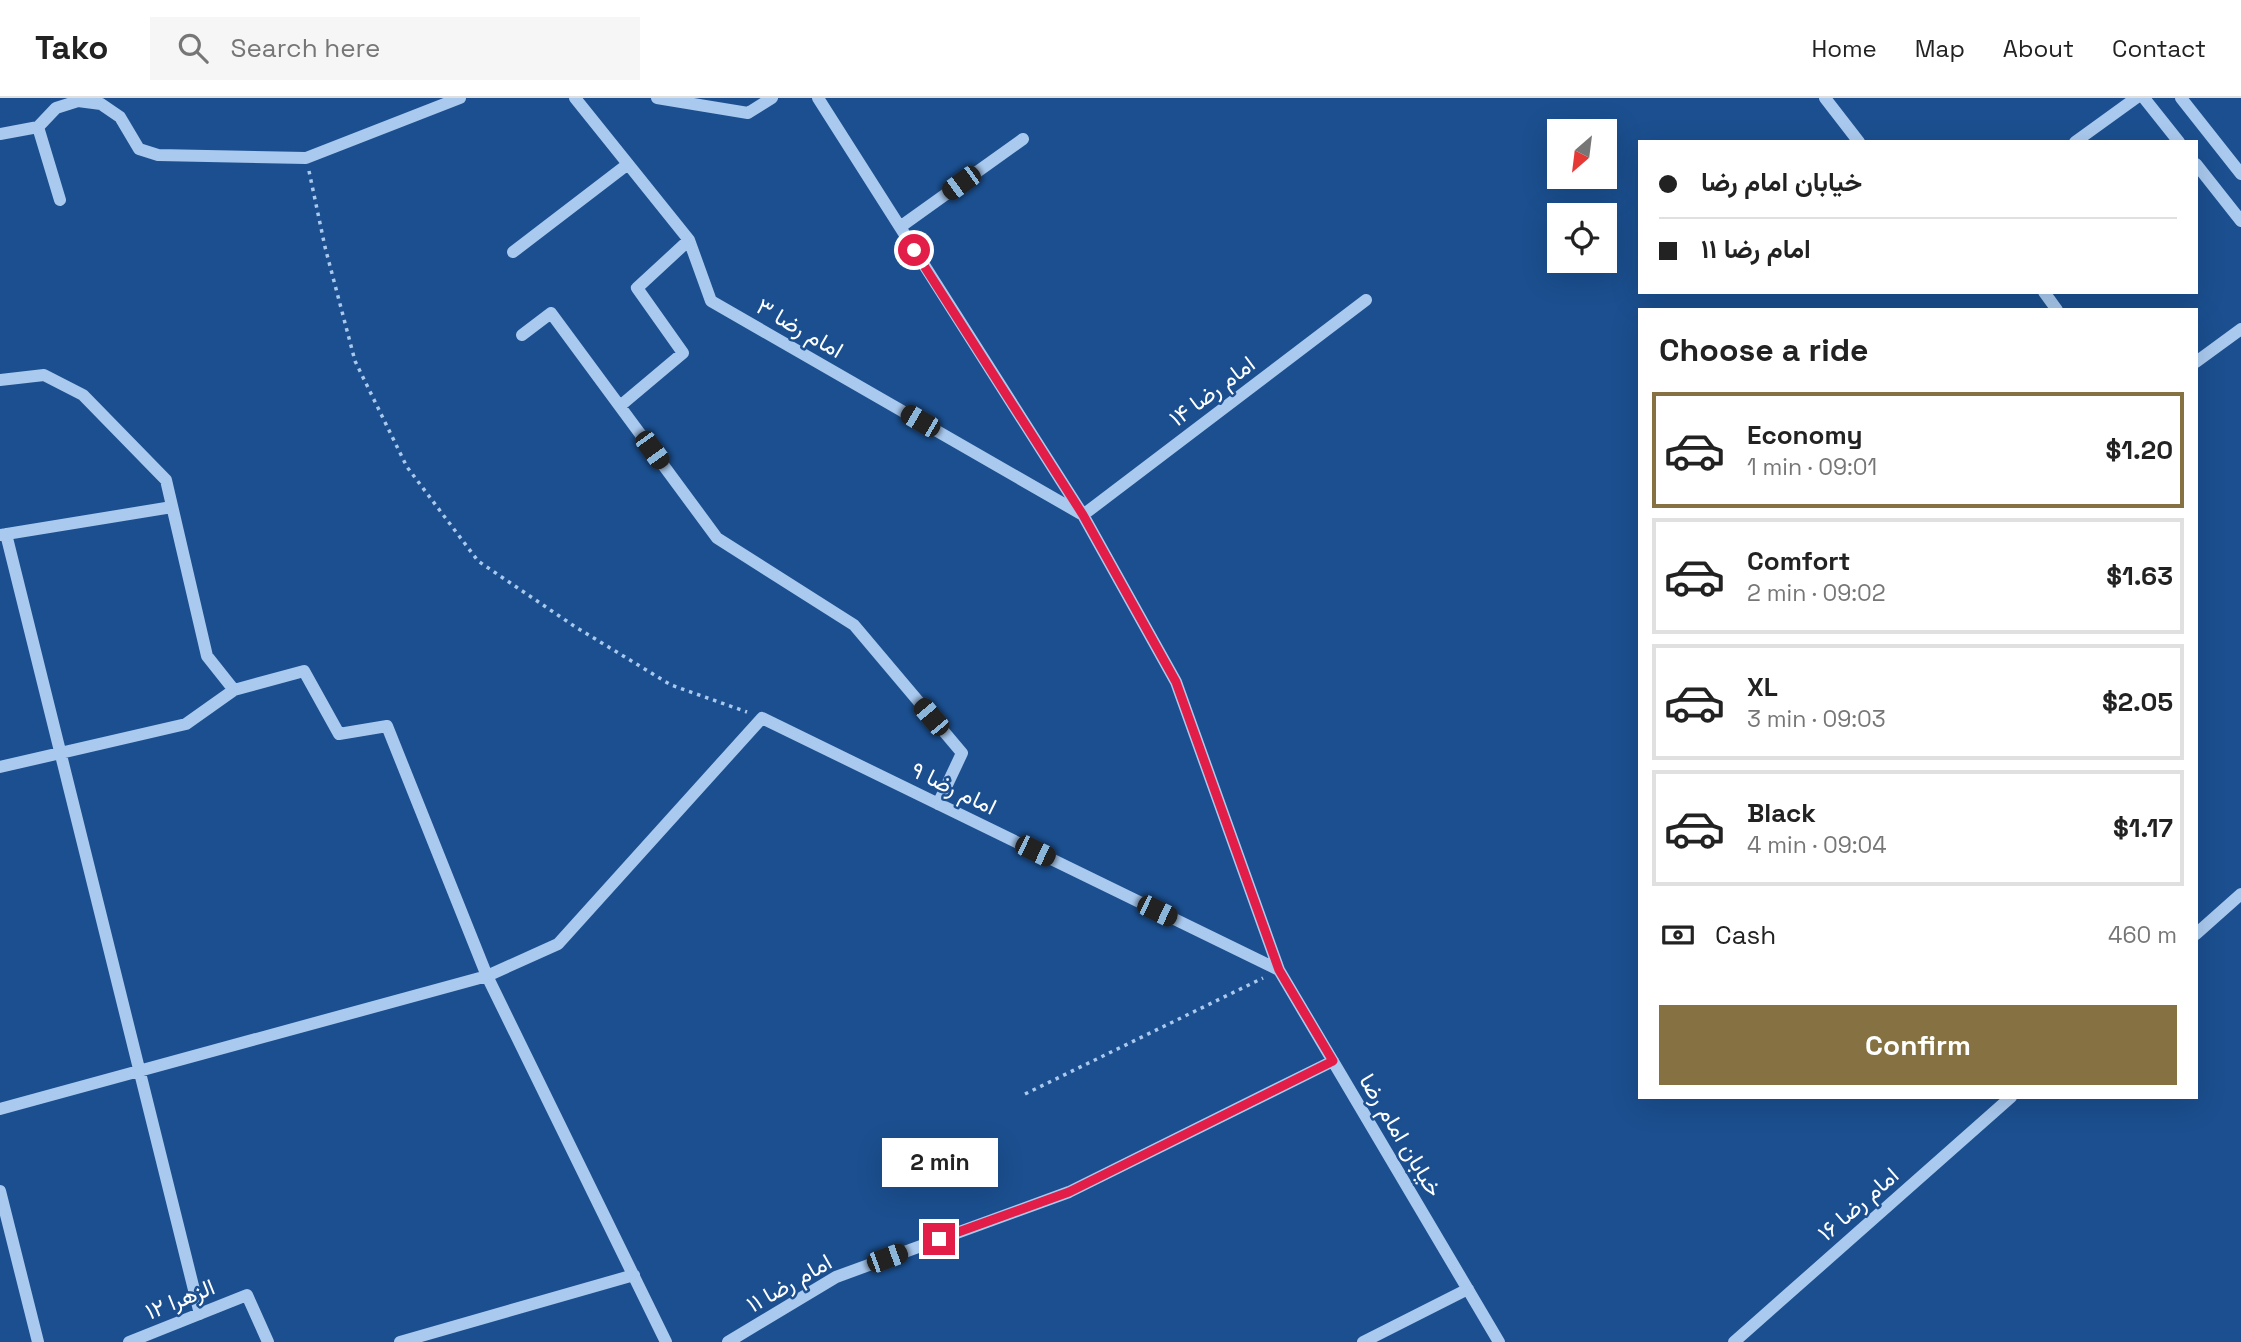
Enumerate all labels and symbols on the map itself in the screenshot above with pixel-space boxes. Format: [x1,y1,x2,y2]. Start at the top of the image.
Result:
north arrow [1547,119,1617,189]
car [938,162,985,204]
route start [898,234,930,266]
street label: امام رضا ۳ [751,291,849,365]
street label: امام رضا ۱۴ [1163,349,1261,433]
car [897,401,944,441]
car [632,427,673,473]
car [910,694,953,740]
street label: امام رضا ۹ [906,754,1002,822]
car [1012,832,1059,870]
car [1134,892,1181,930]
street label: خیابان امام رضا [1352,1068,1450,1202]
callout: 2 min [881,1138,997,1186]
street label: امام رضا ۱۶ [1811,1160,1905,1248]
route end [923,1223,955,1255]
car [864,1241,911,1275]
street label: امام رضا ۱۱ [741,1247,837,1319]
street label: الزهرا ۱۲ [141,1272,219,1326]

